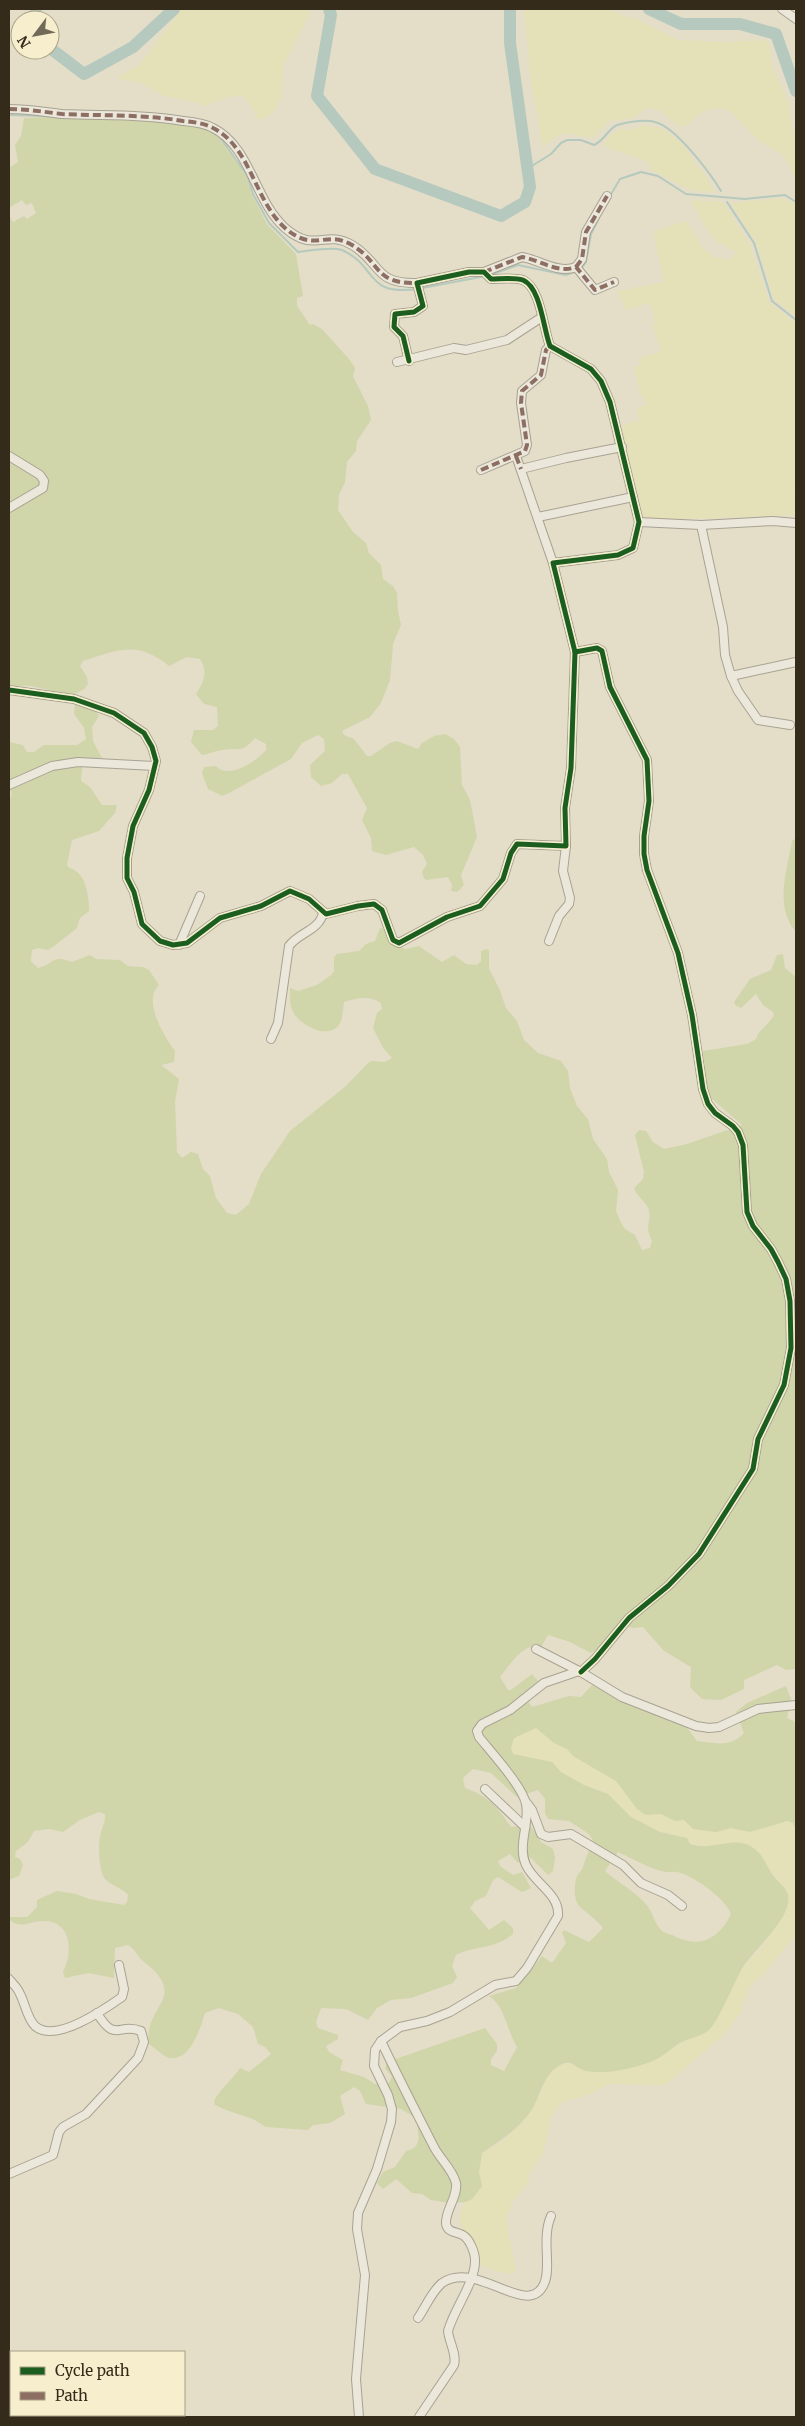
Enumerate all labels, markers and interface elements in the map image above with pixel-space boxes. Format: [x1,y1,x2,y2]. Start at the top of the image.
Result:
north arrow [10,10,60,60]
text: N [13,32,35,51]
legend [10,2351,185,2416]
text: Cycle path [55,2361,130,2380]
text: Path [55,2386,88,2405]

